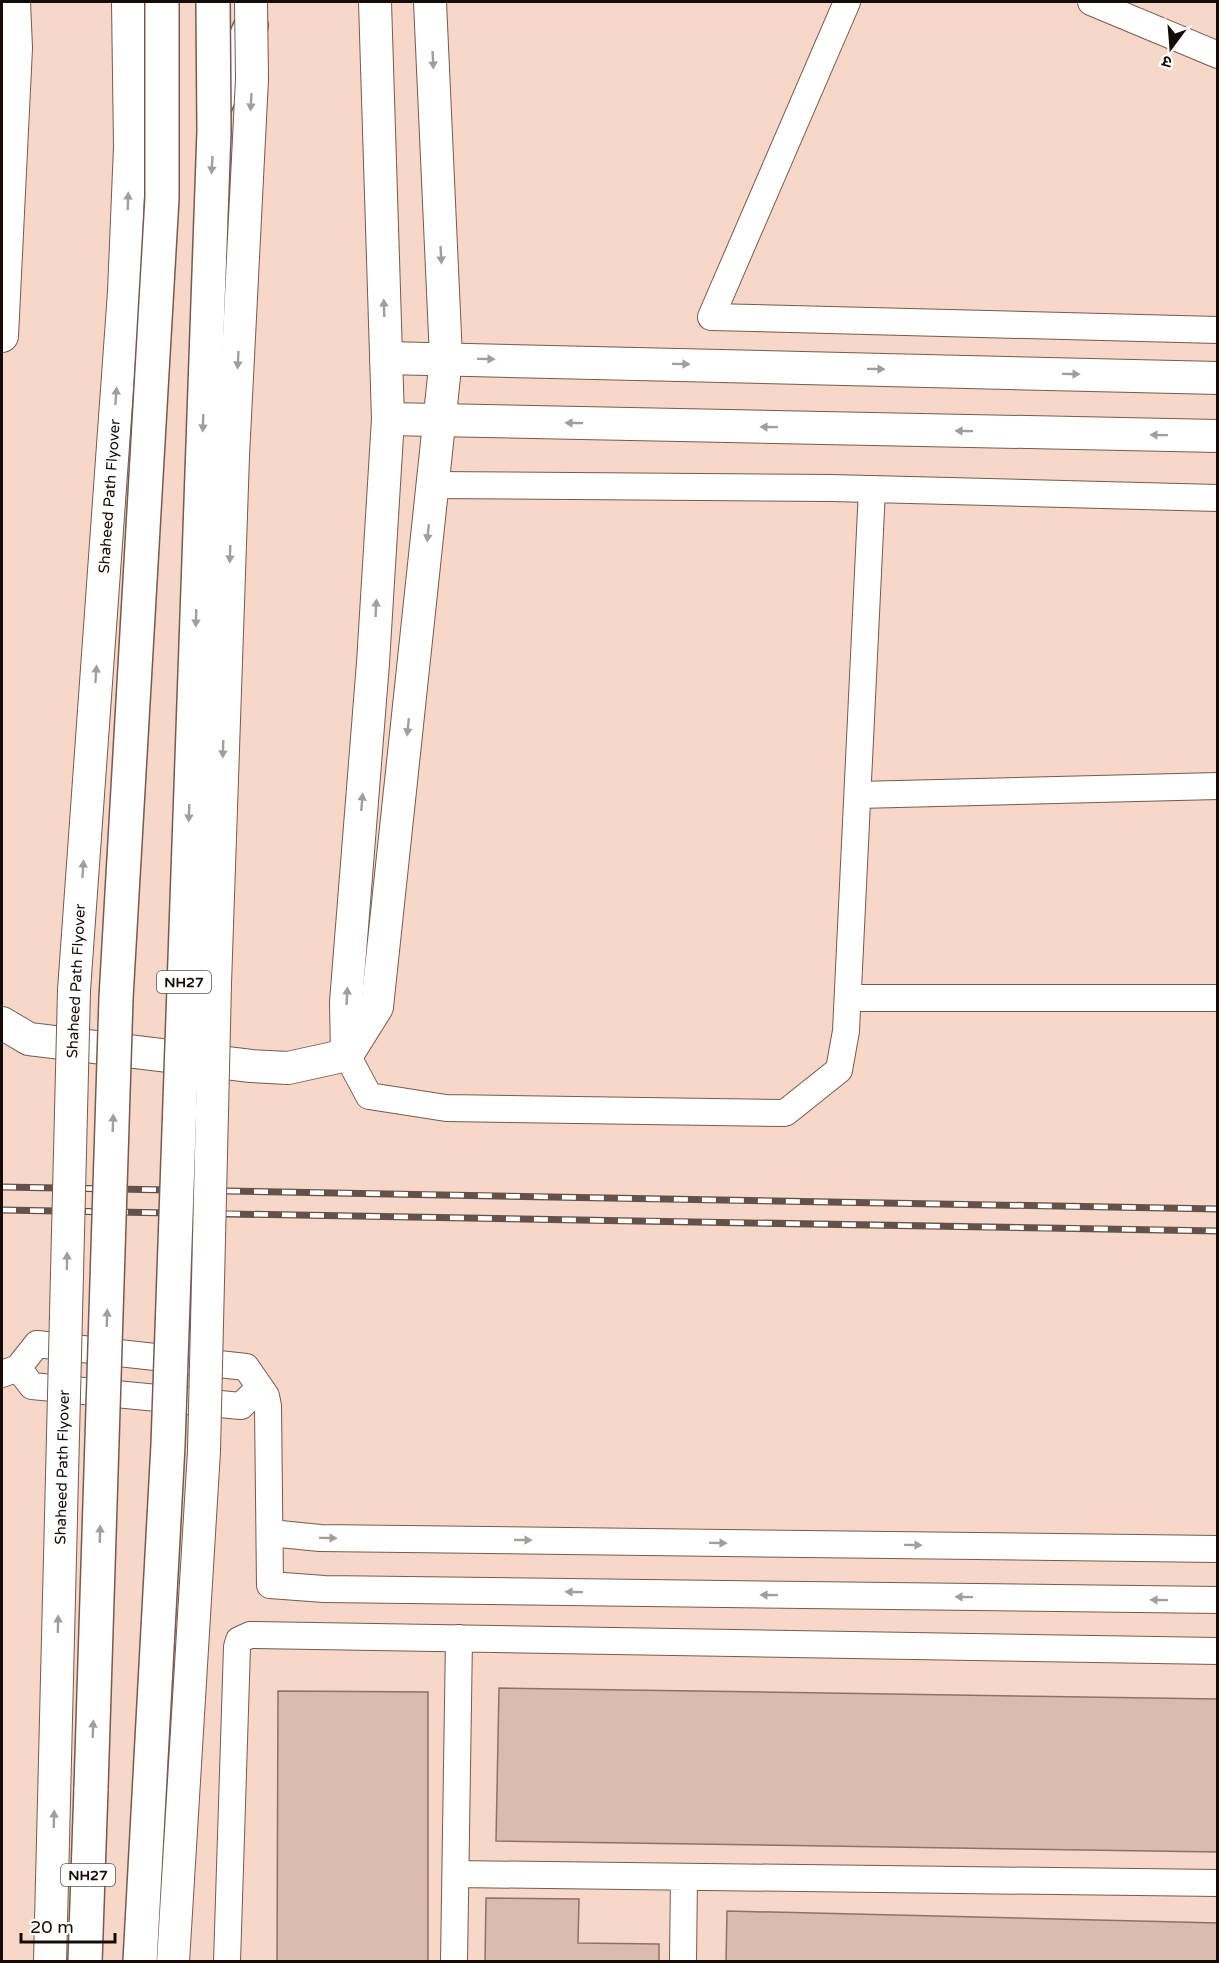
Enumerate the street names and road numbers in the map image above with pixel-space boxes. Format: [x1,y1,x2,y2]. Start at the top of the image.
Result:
street label: Shaheed Path Flyover [95,418,124,574]
street label: Shaheed Path Flyover [63,903,89,1059]
road number: NH27 [157,971,211,993]
street label: Shaheed Path Flyover [51,1389,73,1545]
road number: NH27 [61,1864,115,1886]

